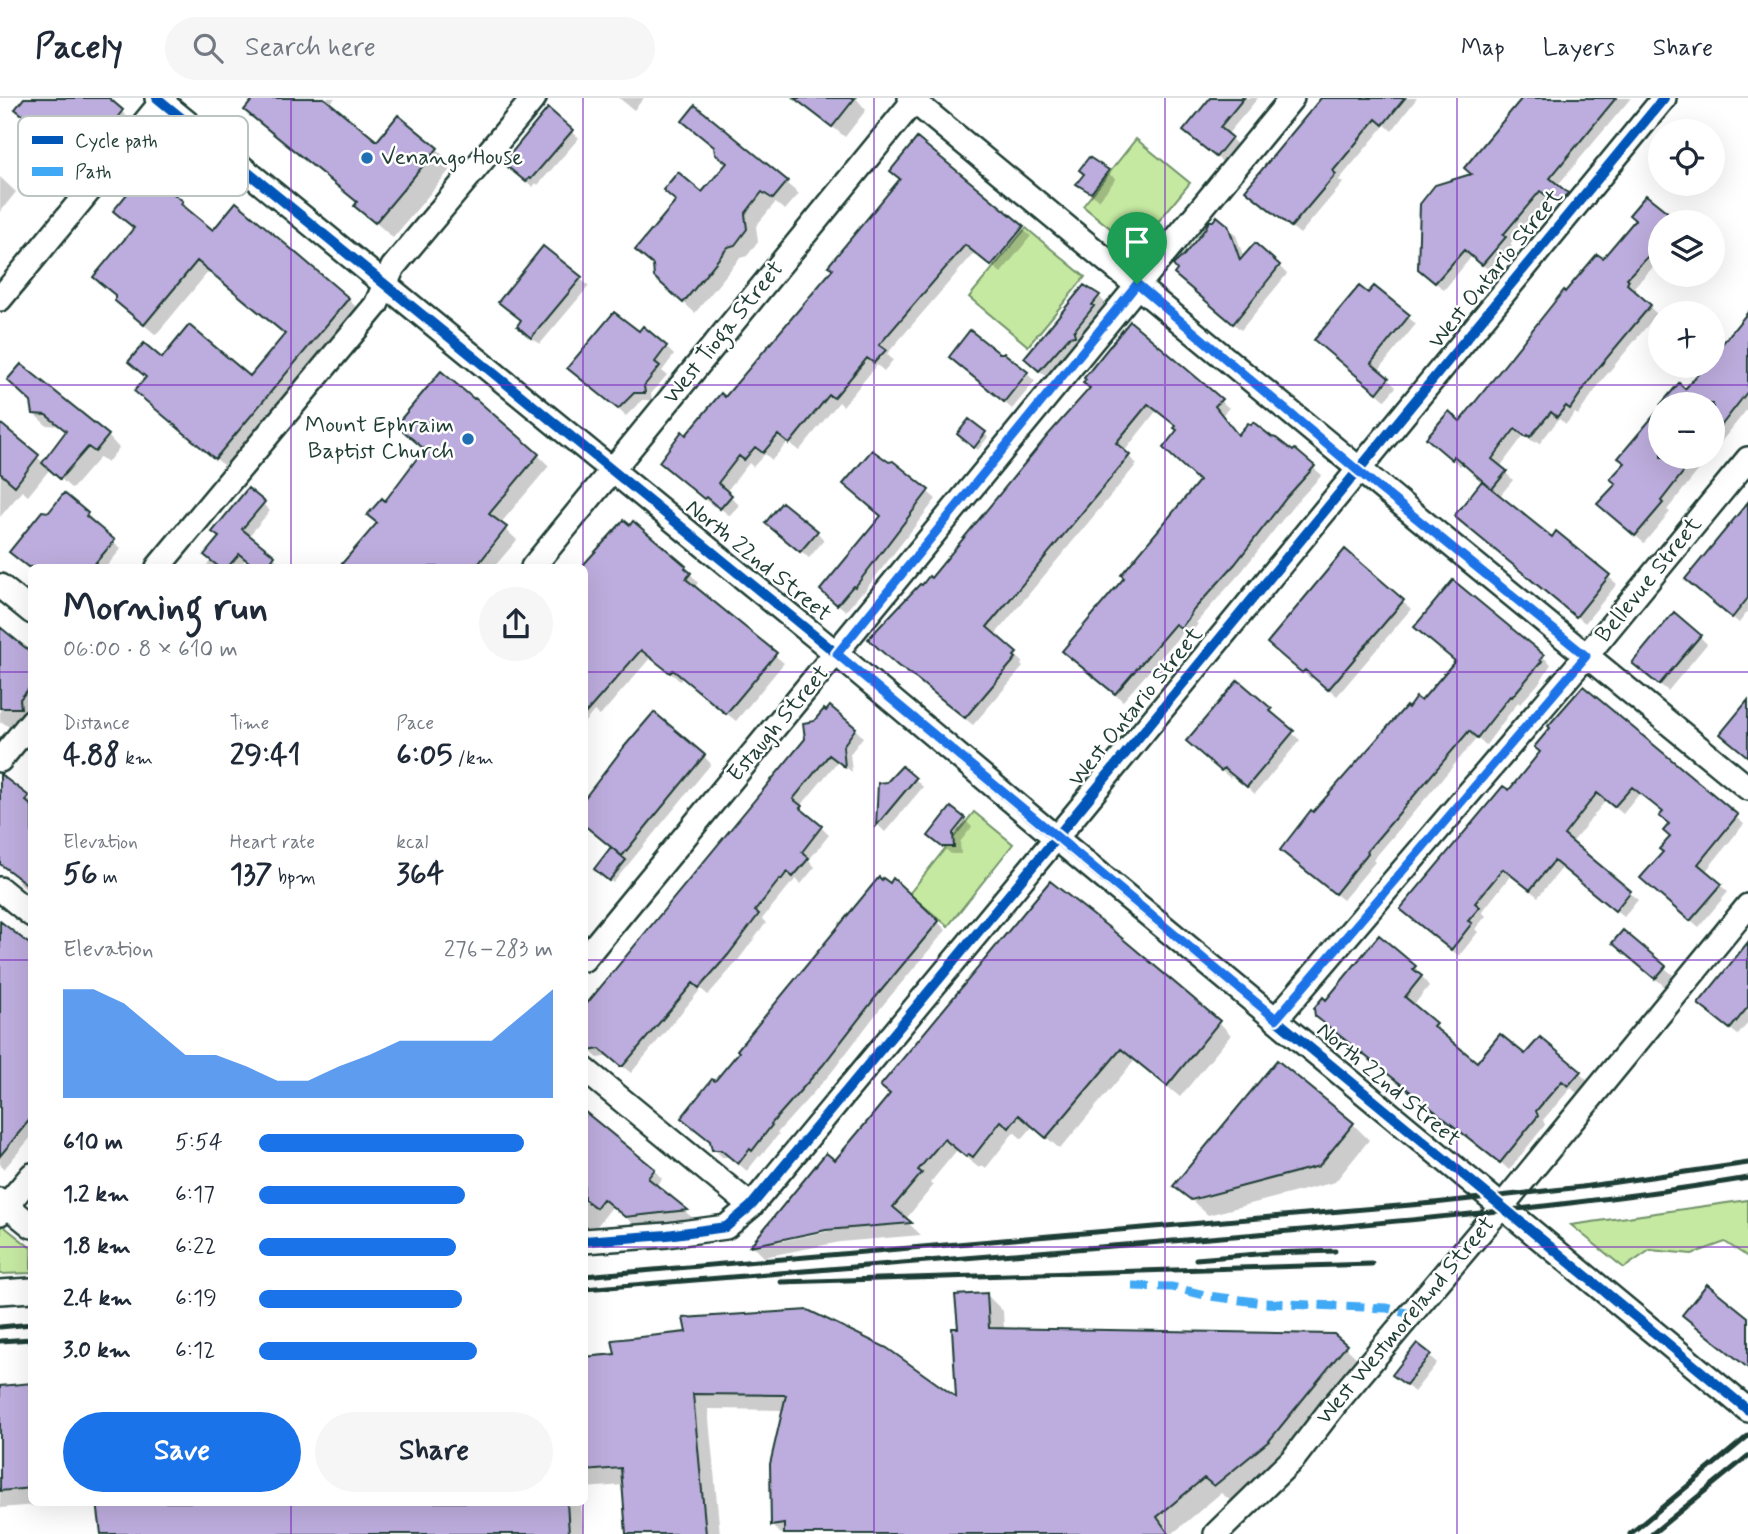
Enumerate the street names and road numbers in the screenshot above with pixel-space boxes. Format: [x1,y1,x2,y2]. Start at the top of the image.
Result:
street label: West Ontario Street [1422,182,1570,355]
street label: West Tioga Street [657,255,793,412]
street label: North 22nd Street [679,493,837,629]
street label: Bellevue Street [1589,510,1709,649]
street label: West Ontario Street [1062,620,1210,793]
street label: Estaugh Street [721,659,837,789]
street label: North 22nd Street [1310,1016,1466,1154]
street label: West Westmoreland Street [1310,1210,1502,1431]

